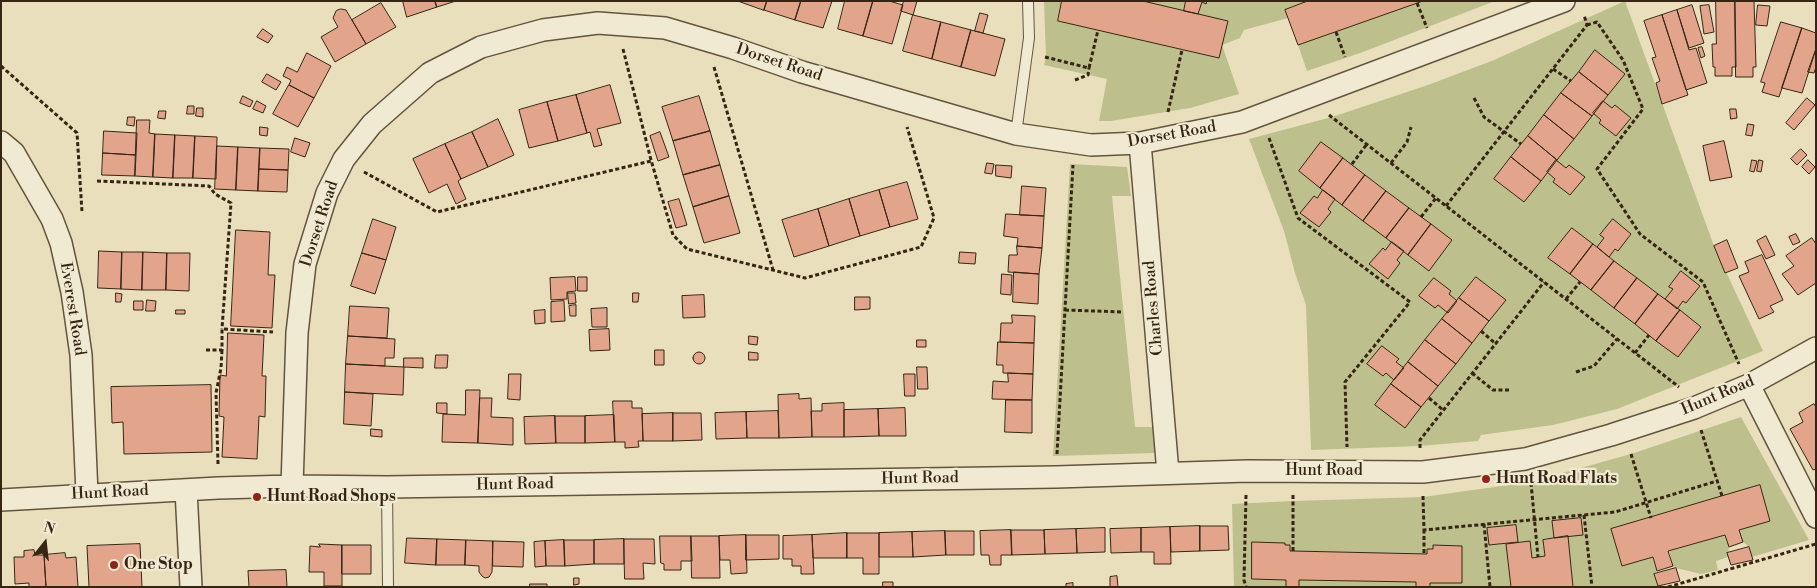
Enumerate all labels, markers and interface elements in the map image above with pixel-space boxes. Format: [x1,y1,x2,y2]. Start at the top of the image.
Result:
street label: Dorset Road [733,40,825,86]
street label: Dorset Road [1126,118,1218,152]
street label: Dorset Road [297,178,343,270]
street label: Charles Road [1140,260,1168,356]
street label: Everest Road [55,261,89,357]
street label: Hunt Road [1679,372,1757,420]
street label: Hunt Road [1285,461,1363,481]
street label: Hunt Road [881,469,959,489]
place label: Hunt Road Flats [1496,469,1617,489]
marker: Hunt Road Flats [1480,473,1492,485]
street label: Hunt Road [476,475,554,495]
street label: Hunt Road [71,481,149,505]
place label: Hunt Road Shops [267,487,396,507]
marker: Hunt Road Shops [251,491,263,503]
north arrow [20,518,70,568]
text: N [41,518,57,539]
place label: One Stop [124,555,193,575]
marker: One Stop [108,559,120,571]

